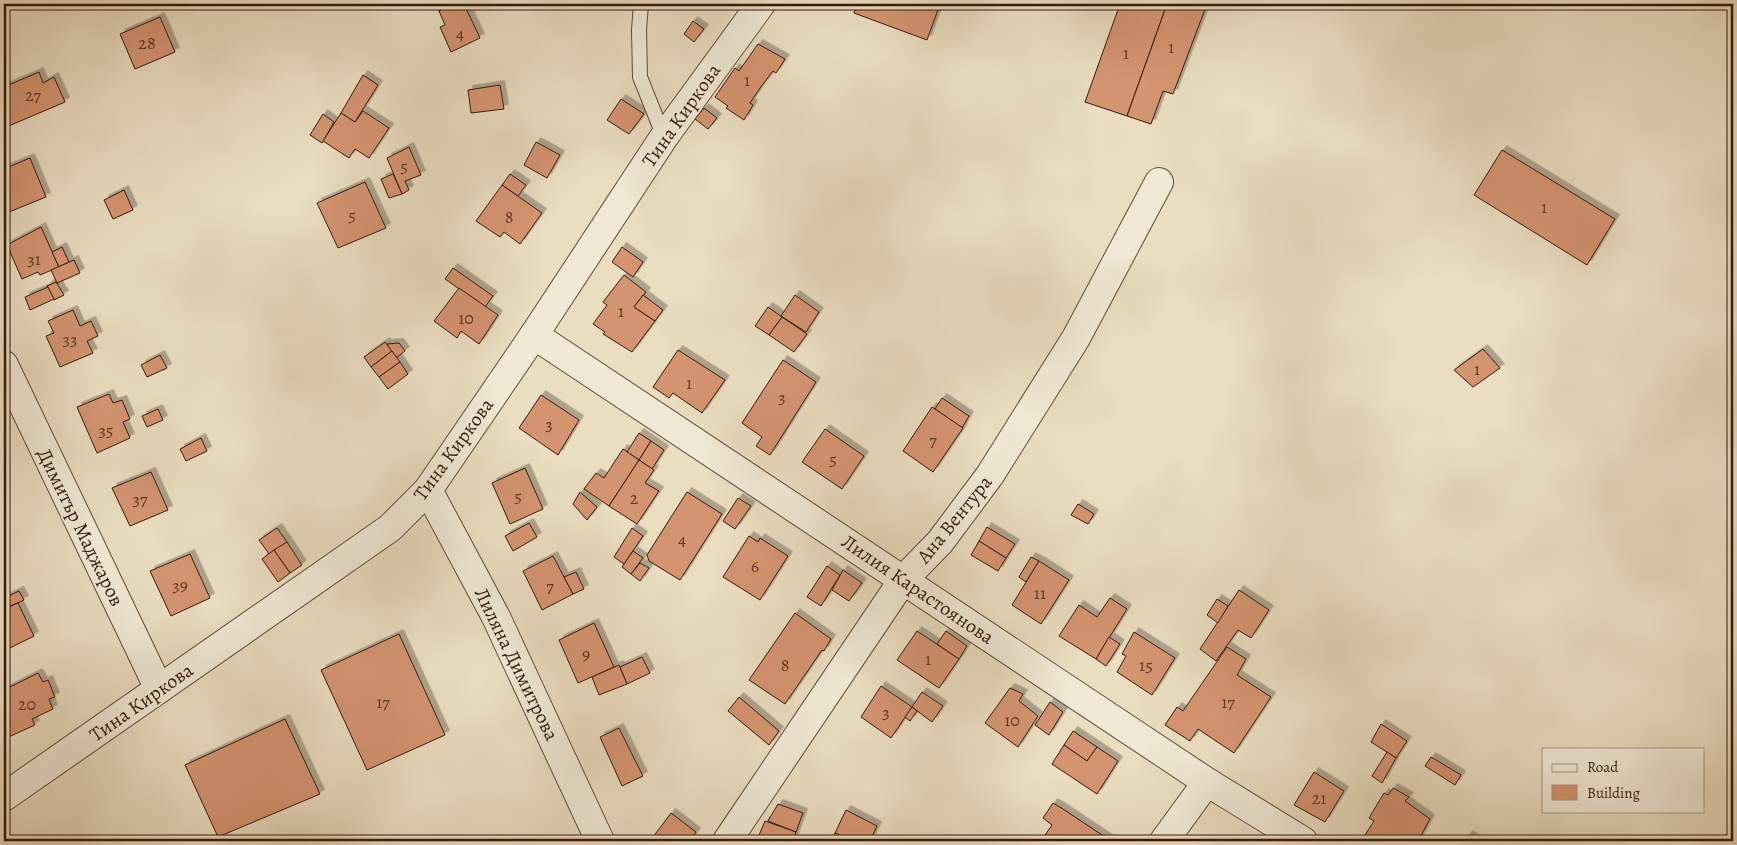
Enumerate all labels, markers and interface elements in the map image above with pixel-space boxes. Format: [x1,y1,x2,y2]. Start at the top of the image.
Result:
house number: 4 [456,21,464,45]
house number: 28 [138,31,156,55]
house number: 1 [1168,35,1174,59]
house number: 1 [1123,41,1129,65]
street label: Тина Киркова [636,57,728,172]
house number: 1 [744,68,750,92]
house number: 27 [25,83,41,107]
house number: 5 [400,154,408,178]
house number: 1 [1541,195,1547,219]
house number: 5 [348,203,356,227]
house number: 8 [505,205,513,229]
house number: 31 [27,247,41,271]
house number: 1 [618,299,624,323]
house number: 10 [458,306,474,330]
house number: 33 [63,327,77,351]
house number: 1 [1474,357,1480,381]
house number: 1 [686,371,692,395]
house number: 3 [778,385,786,409]
street label: Тина Киркова [407,392,500,506]
house number: 3 [545,412,553,436]
house number: 35 [98,418,114,442]
house number: 7 [929,428,937,452]
street label: Димитър Маджаров [31,444,131,611]
house number: 5 [829,447,837,471]
street label: Ана Вентура [910,469,999,570]
house number: 5 [514,484,522,508]
house number: 2 [630,486,639,510]
house number: 37 [132,487,148,511]
house number: 4 [678,527,686,551]
street label: Лилия Карастоянова [836,528,1000,651]
house number: 6 [751,554,759,578]
house number: 39 [172,573,188,597]
house number: 7 [546,574,554,598]
house number: 11 [1034,581,1046,605]
street label: Лиляна Димитрова [468,583,566,746]
house number: 9 [582,642,590,666]
house number: 1 [925,647,931,671]
house number: 8 [781,653,789,677]
house number: 15 [1139,653,1153,677]
street label: Тина Киркова [84,656,199,748]
house number: 17 [376,690,390,714]
house number: 17 [1221,690,1235,714]
house number: 20 [18,692,36,716]
house number: 3 [882,700,890,724]
house number: 10 [1004,708,1020,732]
legend [1542,748,1704,812]
text: Road [1587,757,1619,777]
text: Building [1587,783,1640,803]
house number: 21 [1312,786,1326,810]

